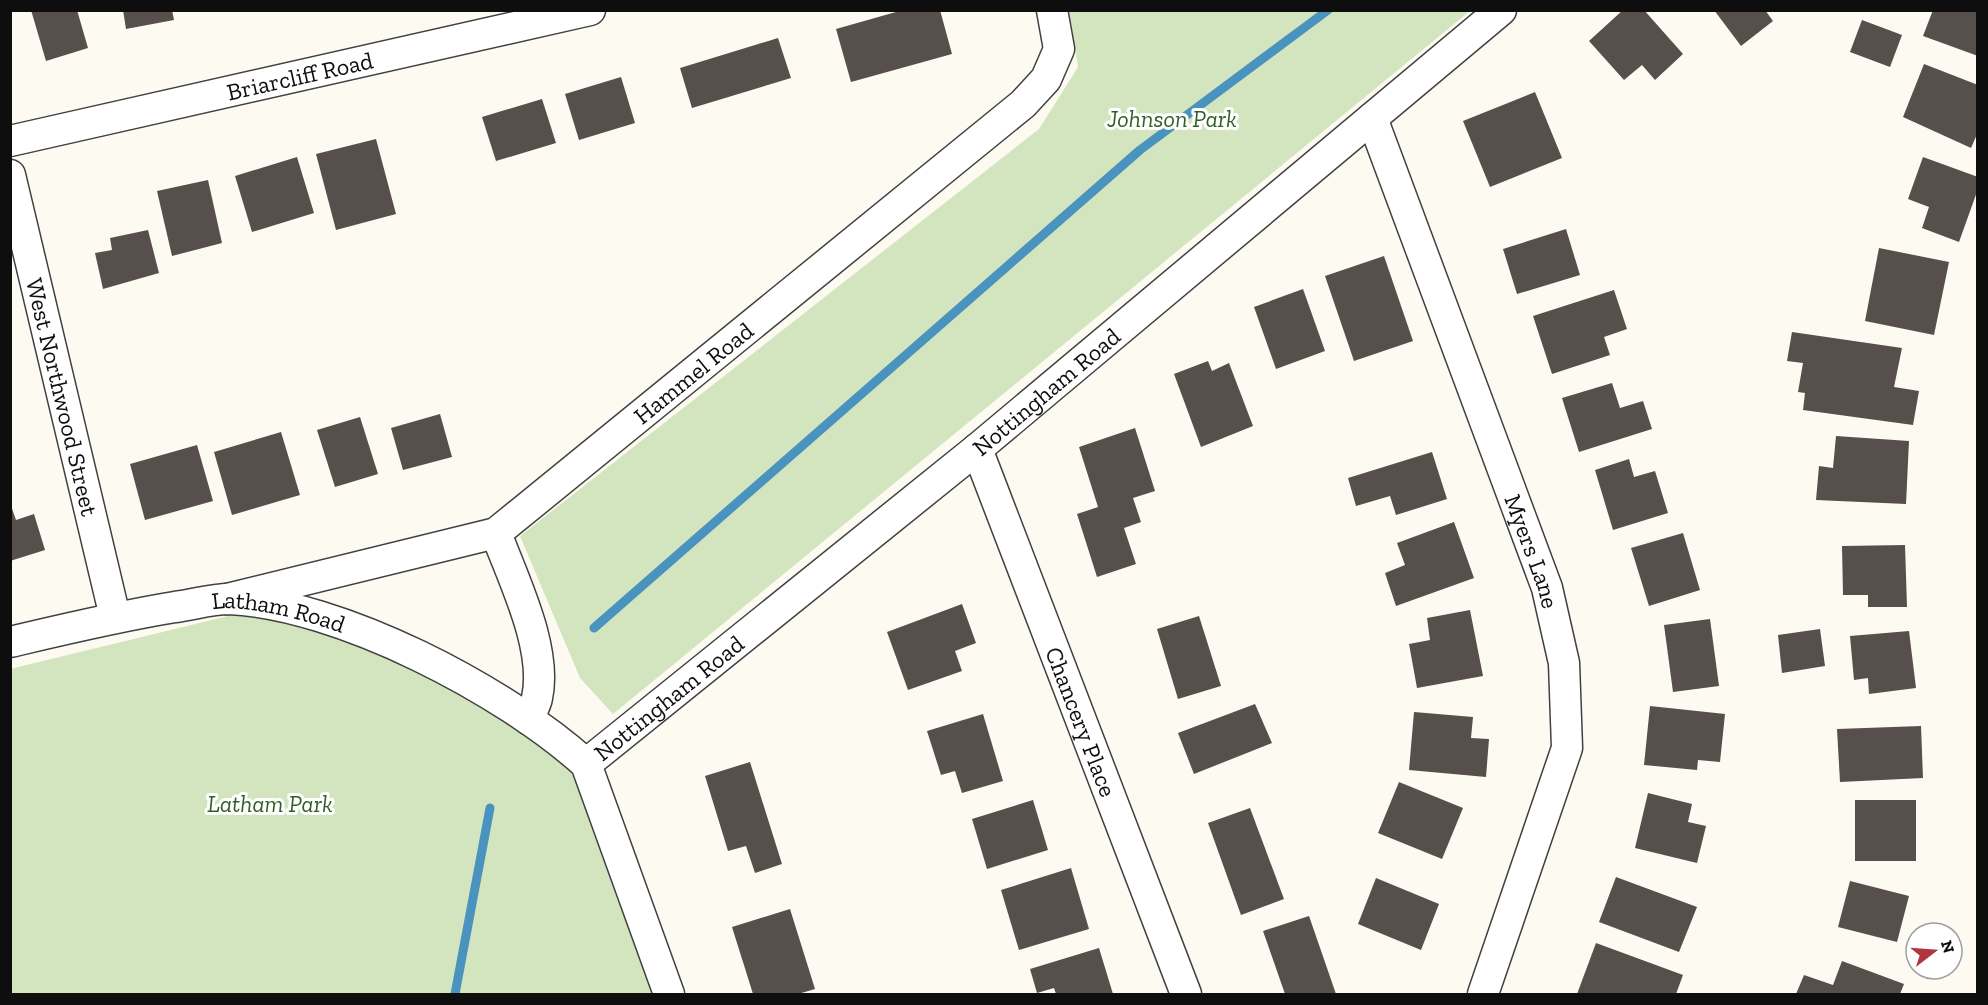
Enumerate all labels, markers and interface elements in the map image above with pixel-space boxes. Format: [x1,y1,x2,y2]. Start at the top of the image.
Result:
street label: Briarcliff Road [224,45,376,106]
park label: Johnson Park [1106,104,1237,133]
street label: West Northwood Street [20,275,105,519]
street label: Hammel Road [627,315,759,430]
street label: Nottingham Road [966,321,1126,461]
street label: Myers Lane [1499,490,1566,611]
street label: Latham Road [210,584,349,638]
street label: Nottingham Road [588,629,749,766]
street label: Chancery Place [1040,643,1123,801]
park label: Latham Park [207,789,333,818]
north arrow [1904,921,1964,981]
text: N [1937,938,1959,955]

